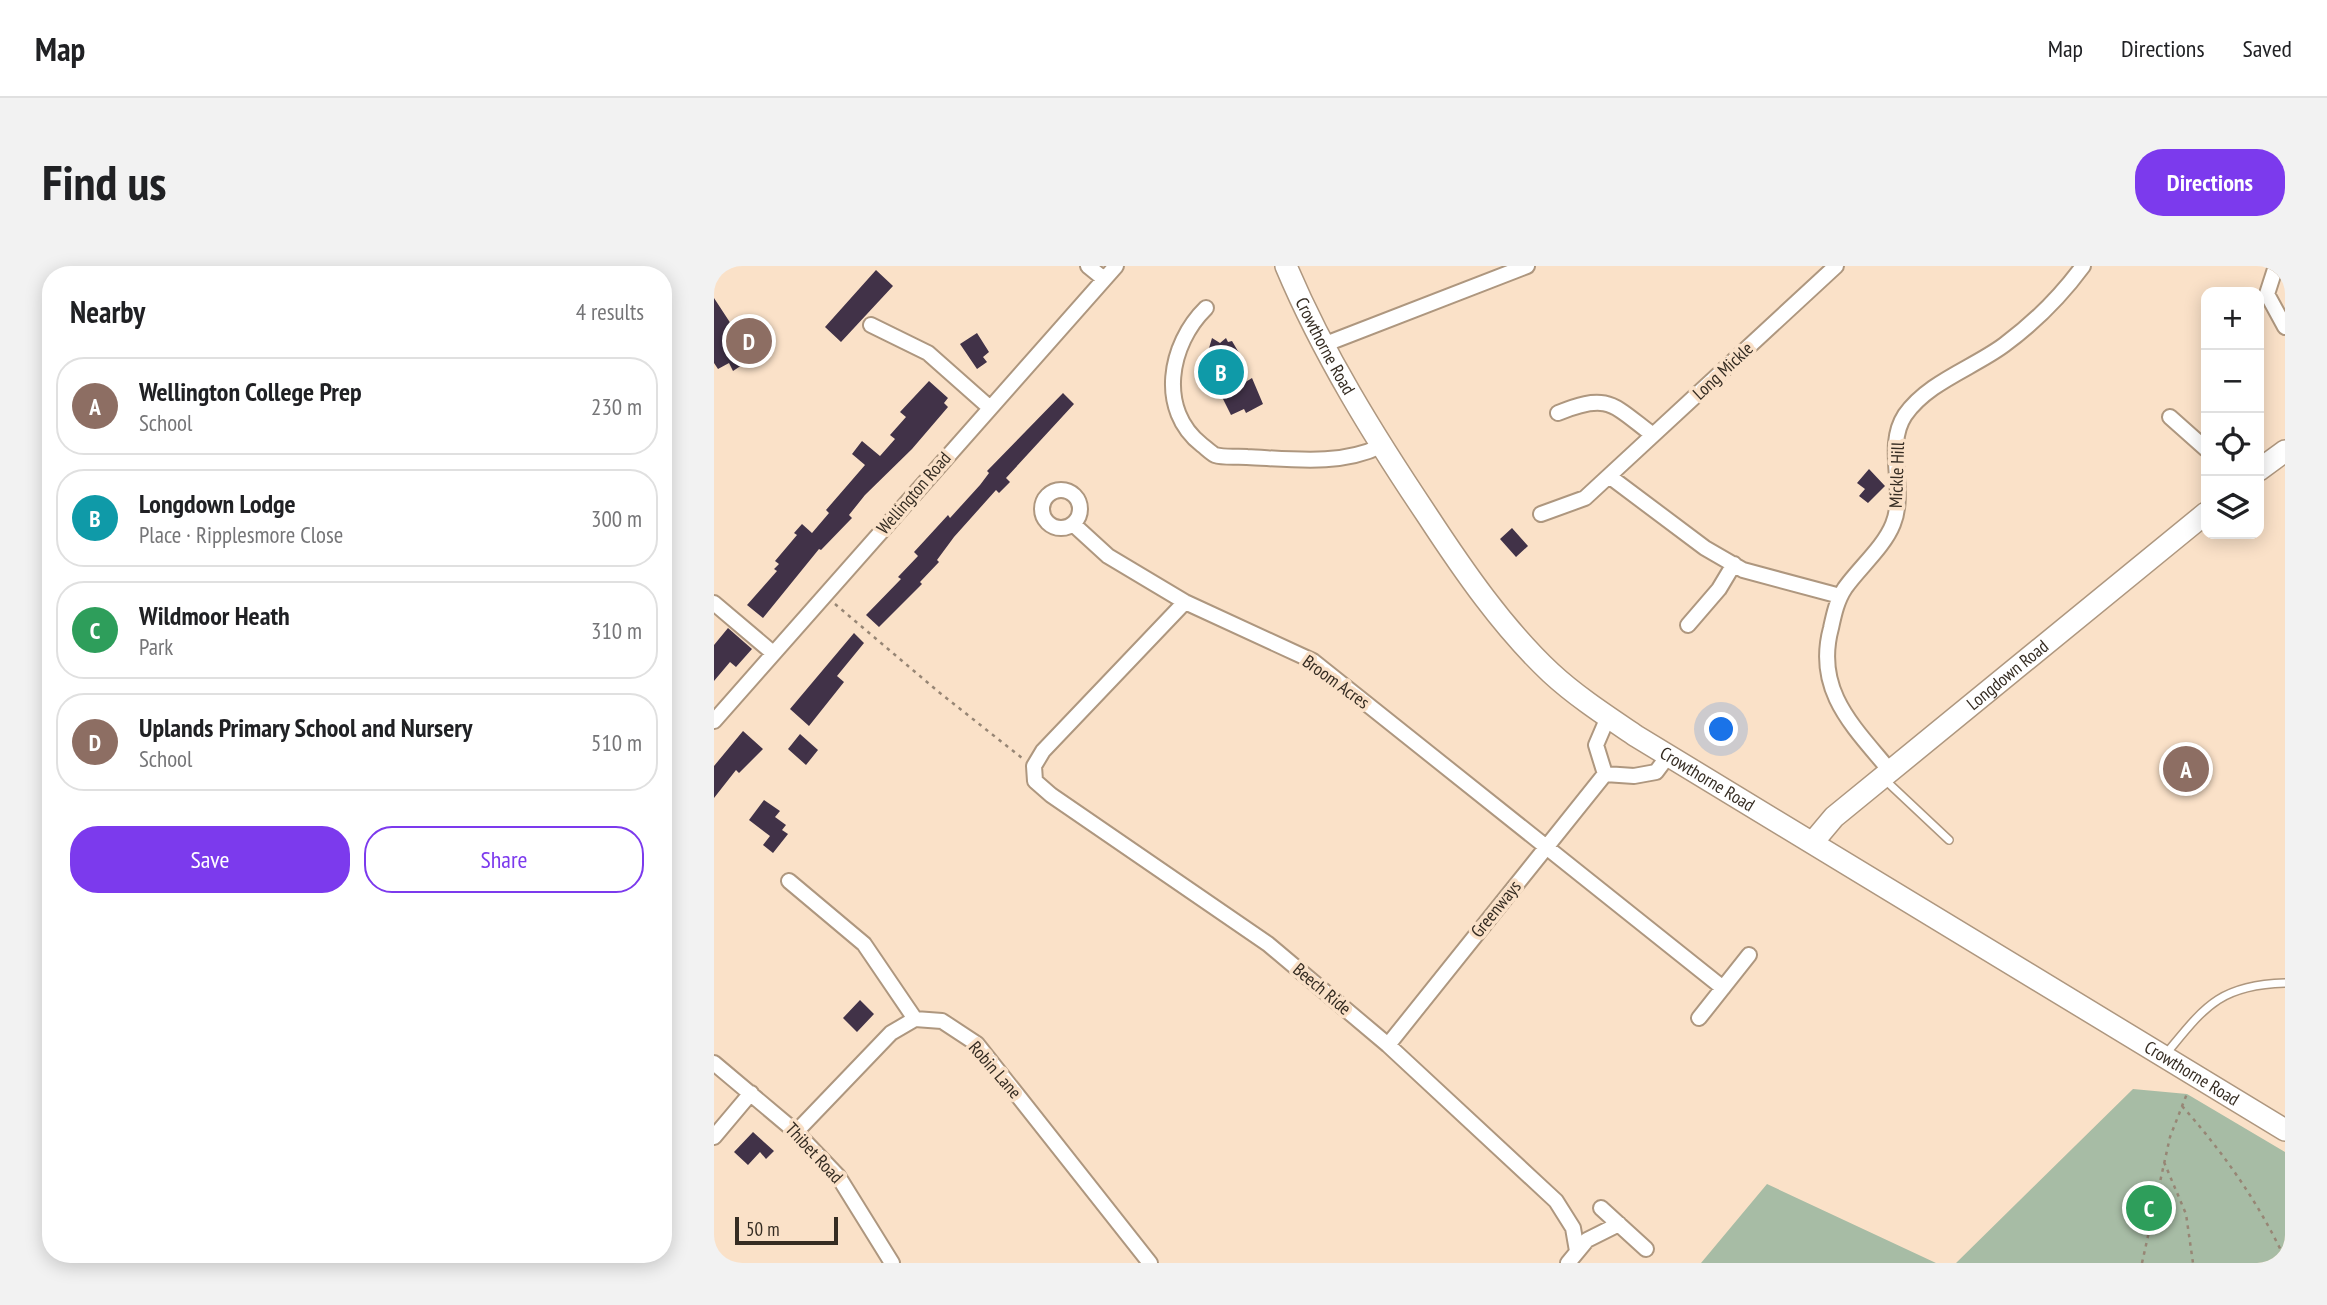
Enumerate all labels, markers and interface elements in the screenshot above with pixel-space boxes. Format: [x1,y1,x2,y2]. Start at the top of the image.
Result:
text: Map [35,27,85,70]
text: Map [2048,33,2083,64]
text: Directions [2121,33,2205,64]
text: Saved [2243,33,2292,64]
button: Directions [2135,149,2285,216]
text: Find us [42,150,166,214]
map controls [2201,287,2264,539]
button: + [2201,287,2264,350]
text: Nearby [70,292,145,331]
street label: Crowthorne Road [1290,293,1360,399]
text: 4 results [576,297,644,326]
pin: D [726,315,772,367]
street label: Long Mickle [1688,337,1758,404]
pin: B [1198,346,1244,398]
button: − [2201,350,2264,413]
text: Wellington College Prep [139,375,362,408]
text: A [89,392,101,421]
text: 230 m [591,392,642,421]
text: School [139,408,192,437]
button: locate [2201,413,2264,476]
street label: Mickle Hill [1884,441,1909,508]
street label: Wellington Road [872,447,956,539]
button: layers [2201,476,2264,539]
text: Longdown Lodge [139,487,296,520]
text: B [89,504,101,533]
text: 300 m [591,504,642,533]
text: Place · Ripplesmore Close [139,520,343,549]
text: Wildmoor Heath [139,599,290,632]
text: C [90,616,100,645]
text: 310 m [591,616,642,645]
text: Park [139,632,173,661]
street label: Longdown Road [1962,635,2053,715]
street label: Broom Acres [1298,650,1374,714]
text: Uplands Primary School and Nursery [139,711,472,744]
your location [1704,712,1738,746]
text: D [89,728,101,757]
text: 510 m [591,728,642,757]
street label: Crowthorne Road [1656,741,1759,816]
pin: A [2163,743,2209,795]
text: School [139,744,192,773]
button: Save [70,826,350,893]
button: Share [364,826,644,893]
street label: Greenways [1466,875,1526,942]
street label: Beech Ride [1289,958,1356,1020]
street label: Crowthorne Road [2140,1035,2244,1111]
street label: Robin Lane [964,1036,1027,1103]
street label: Thibet Road [781,1118,848,1188]
pin: C [2126,1182,2172,1234]
scale bar [735,1214,838,1246]
text: 50 m [746,1217,780,1241]

